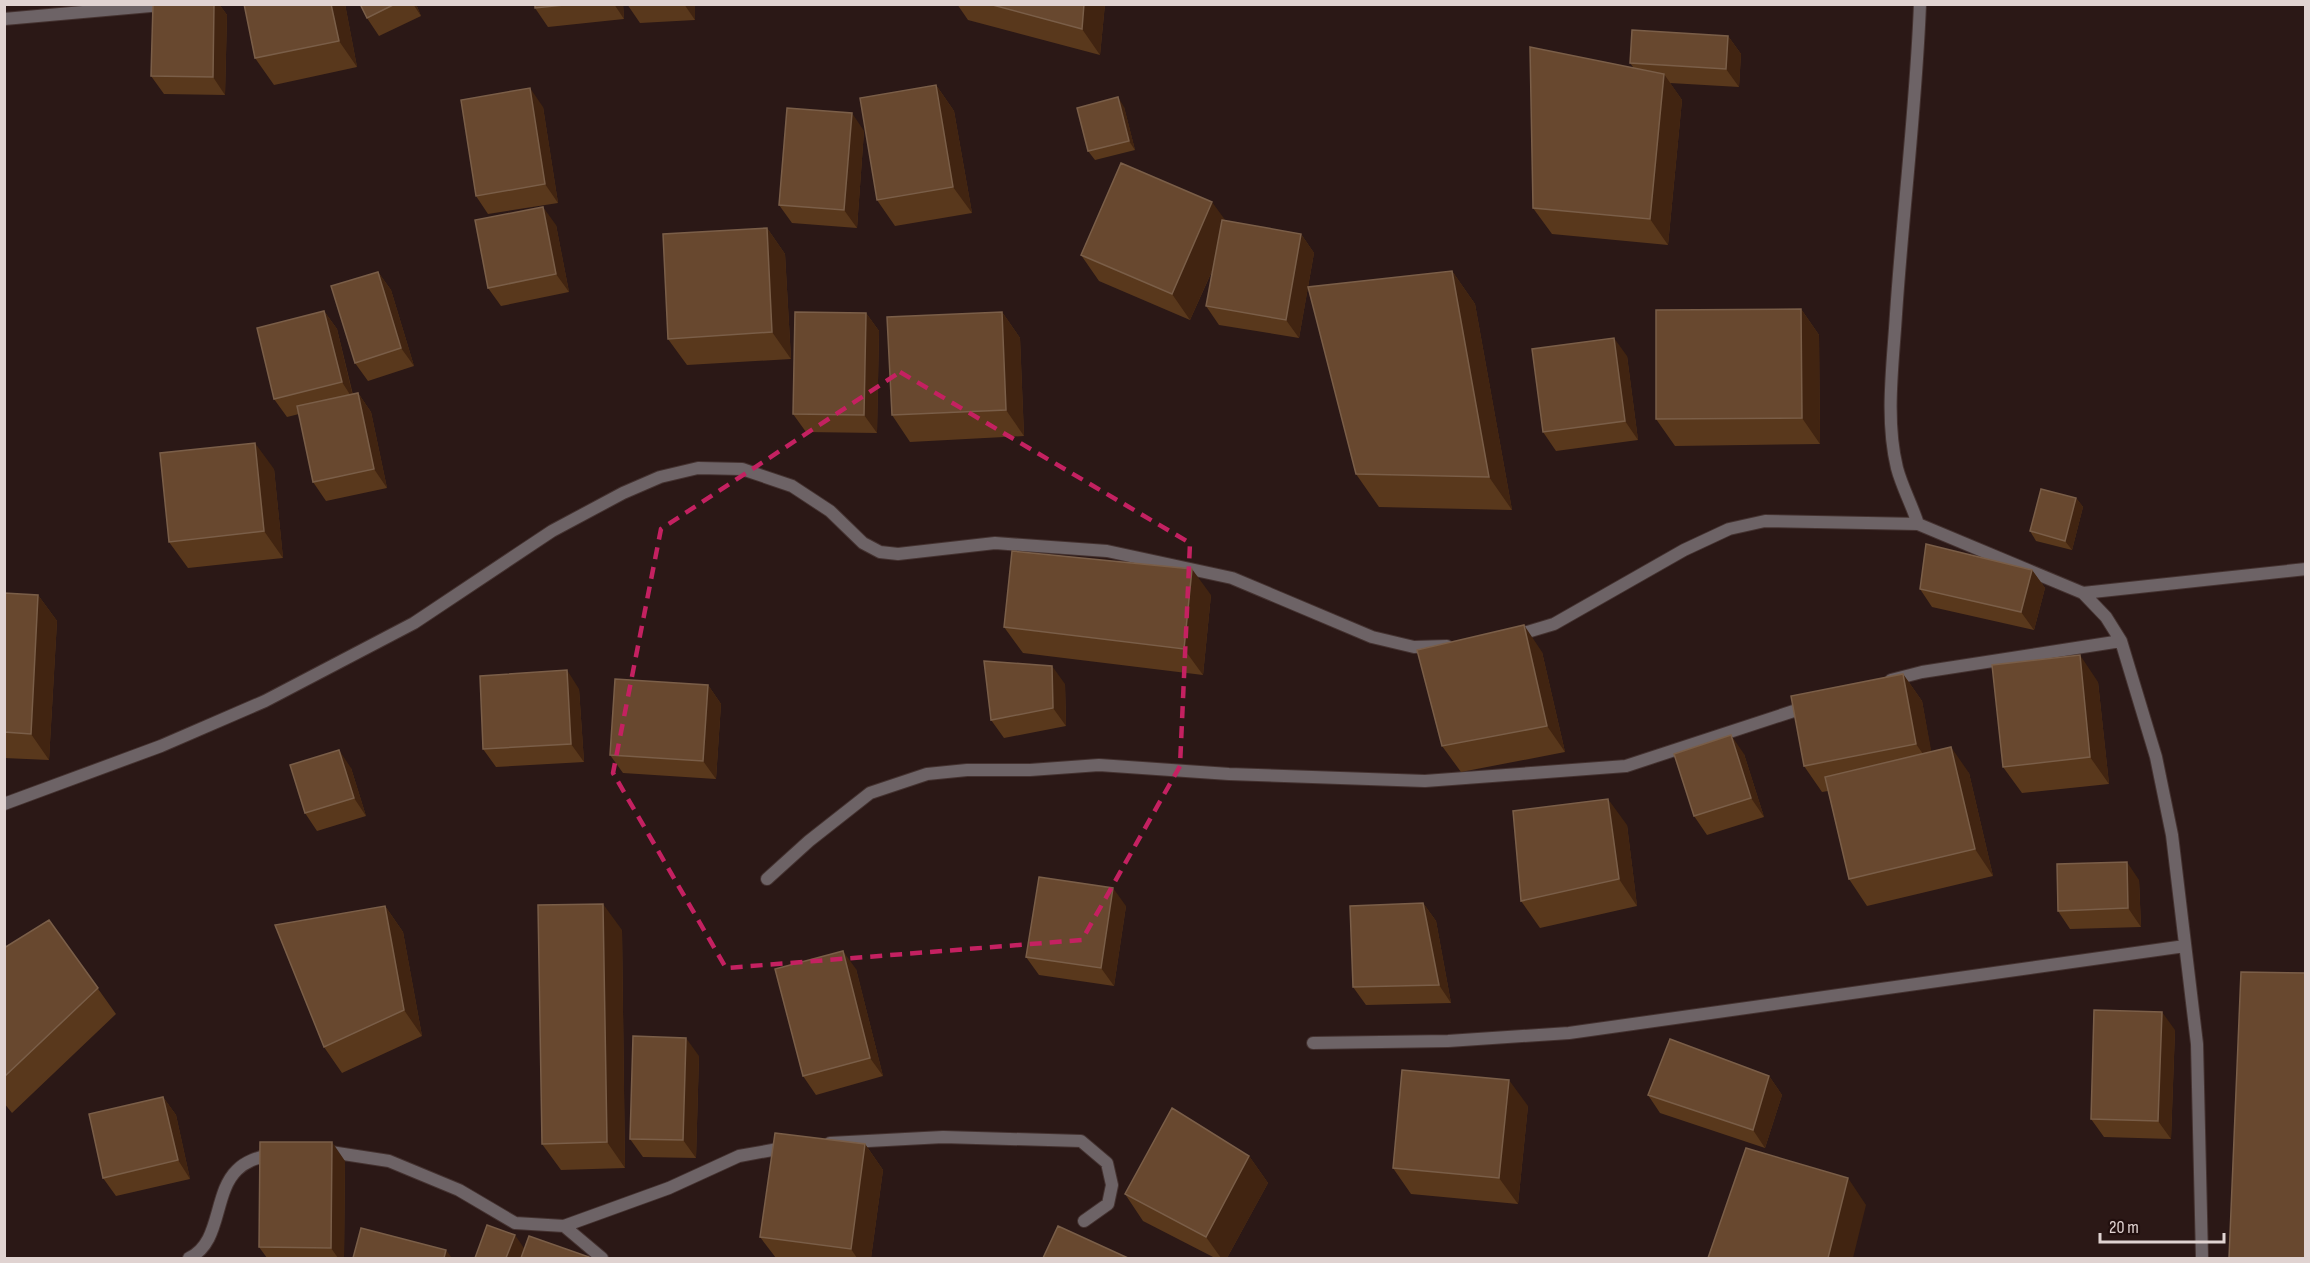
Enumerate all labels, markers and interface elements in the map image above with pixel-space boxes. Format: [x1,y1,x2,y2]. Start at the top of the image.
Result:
scale bar [2100,1206,2224,1244]
text: 20 m [2109,1217,2139,1238]

